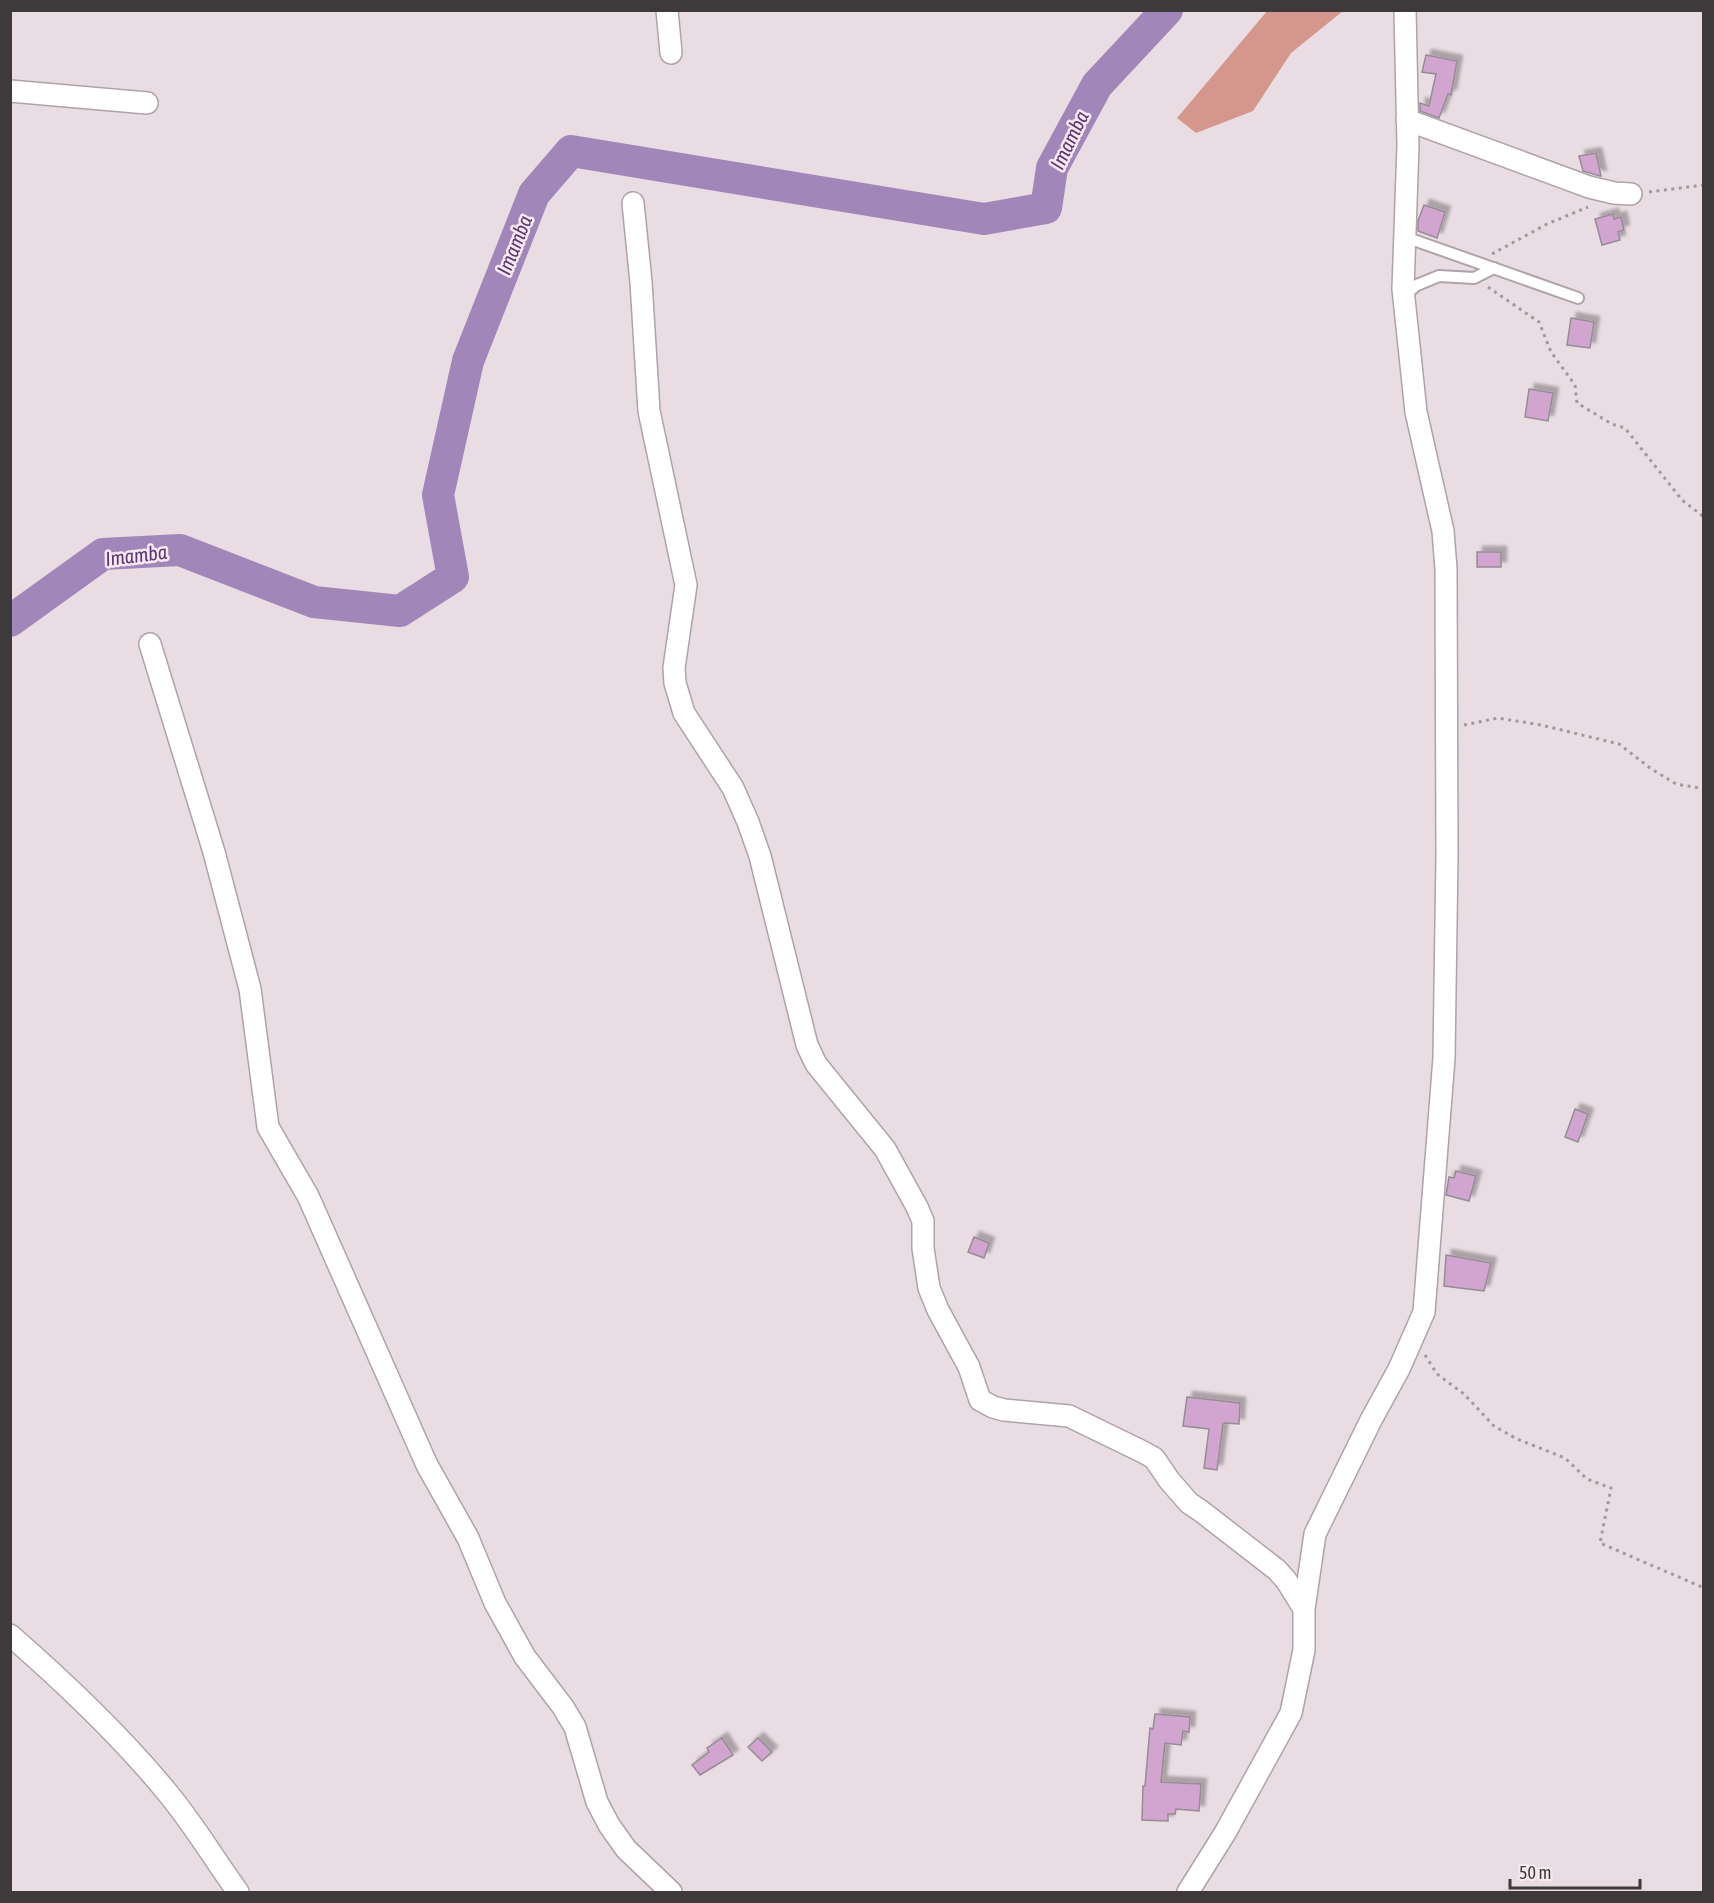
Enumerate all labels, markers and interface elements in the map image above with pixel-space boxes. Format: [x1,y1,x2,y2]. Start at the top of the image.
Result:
water label: Imamba [1045,107,1093,173]
water label: Imamba [492,212,536,278]
water label: Imamba [104,540,168,570]
scale bar [1510,1852,1640,1890]
text: 50 m [1519,1862,1551,1883]

